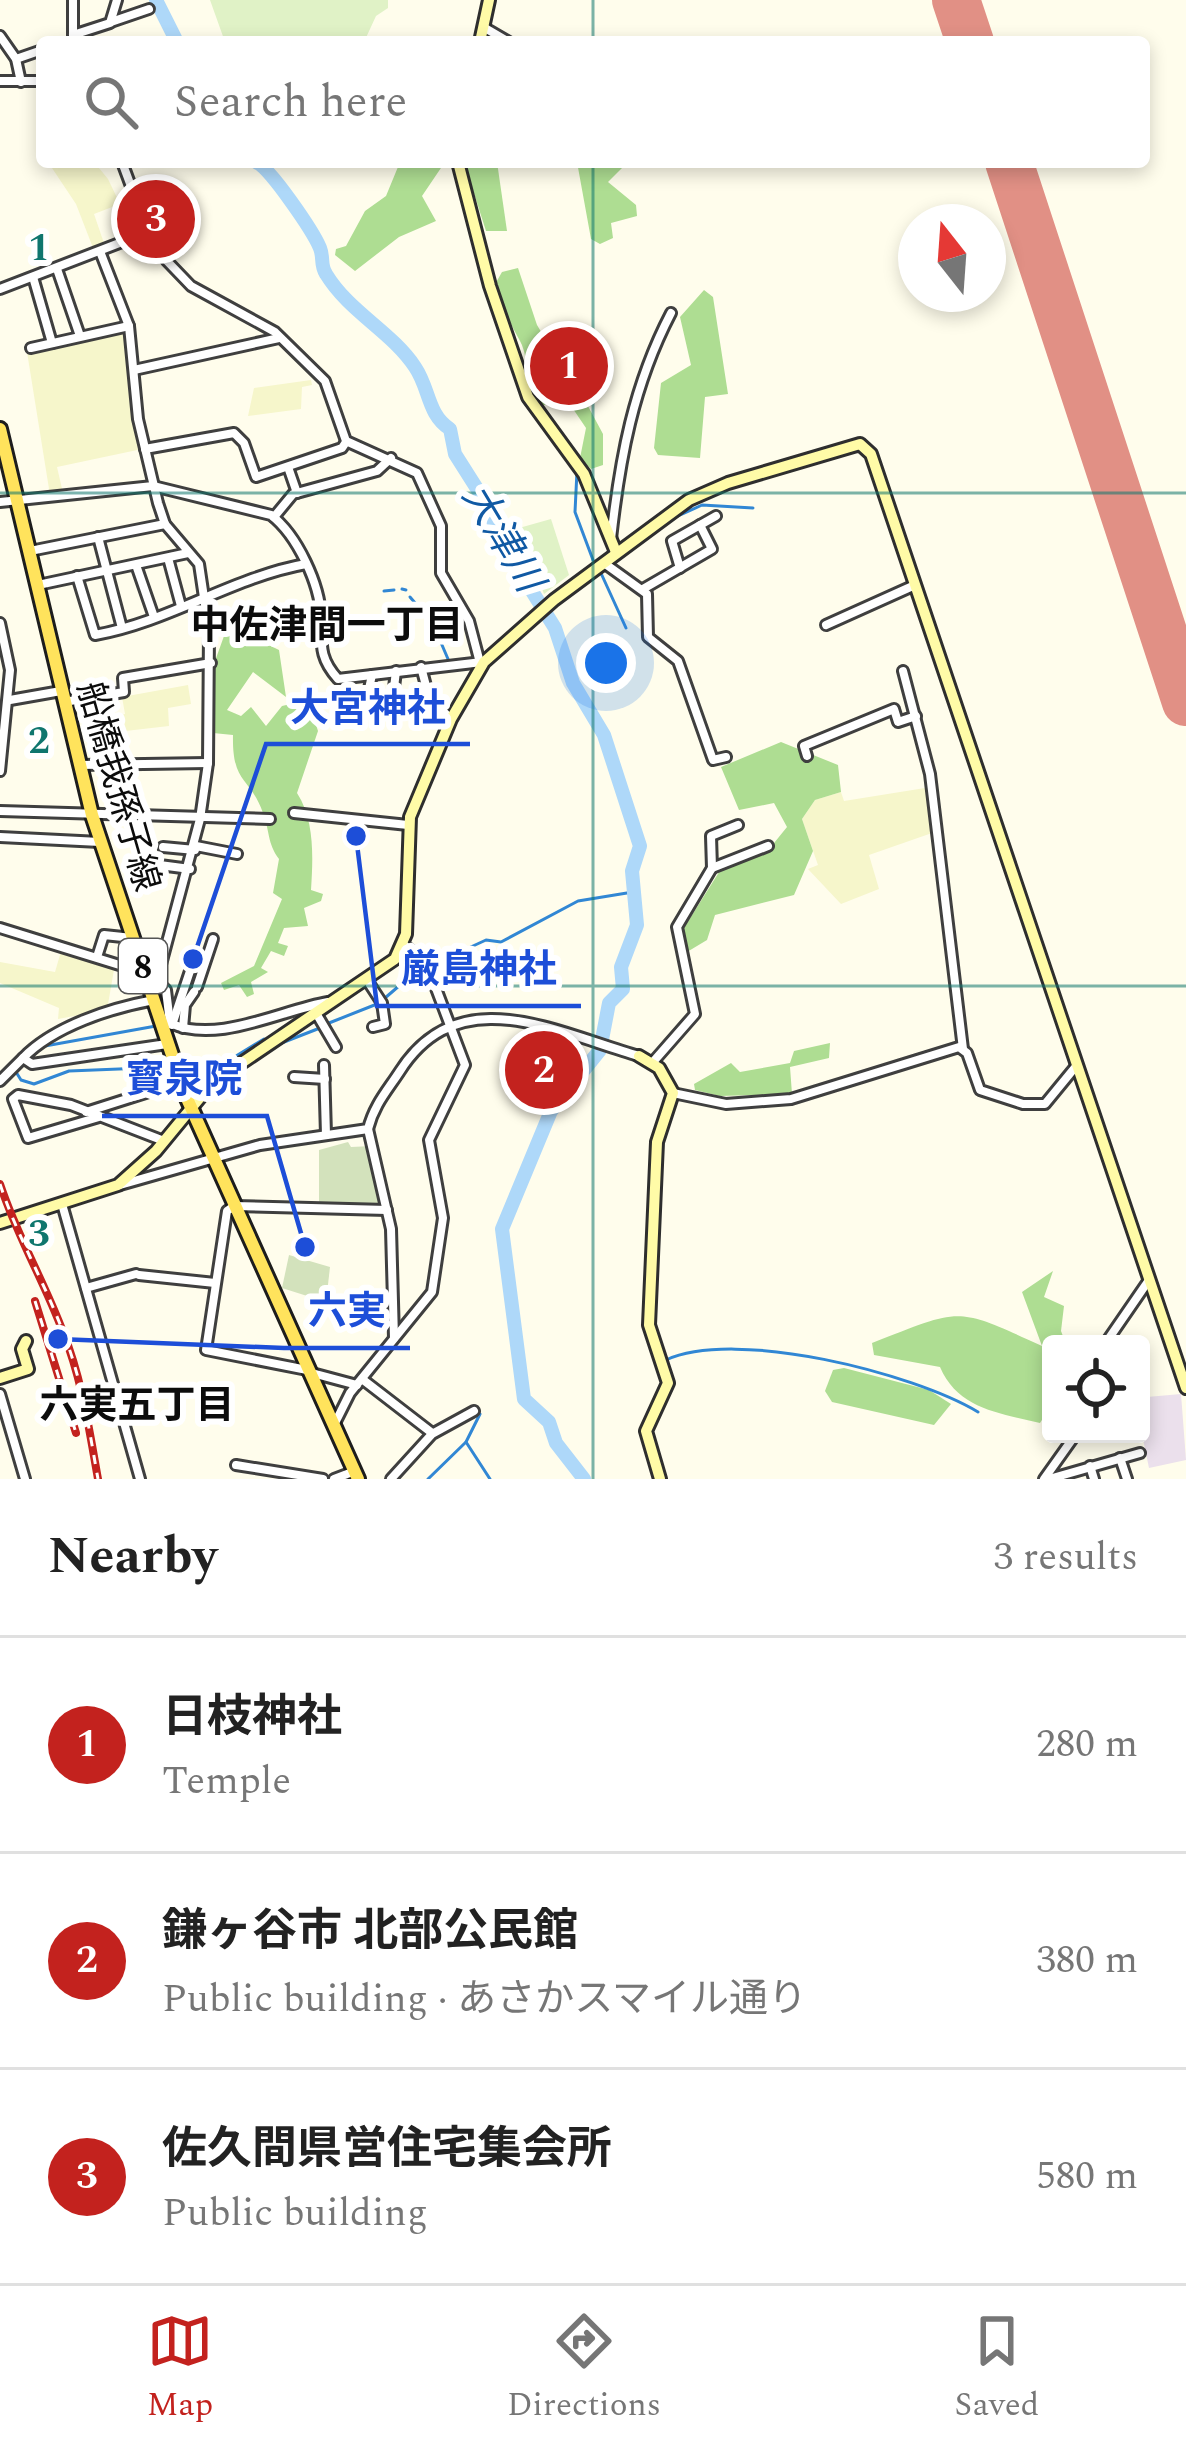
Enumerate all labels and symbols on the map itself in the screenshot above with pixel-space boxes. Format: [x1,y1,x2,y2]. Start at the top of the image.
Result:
pin: 3 [117,174,195,264]
north arrow [898,204,1006,312]
text: 1 [28,219,50,278]
pin: 1 [530,321,608,411]
water label: 大津川 [446,473,559,607]
district label: 中佐津間一丁目 [190,597,464,656]
your location [576,633,636,693]
callout: 大宮神社 [266,669,470,744]
street label: 船橋我孫子線 [61,675,174,898]
text: 大宮神社 [290,680,446,739]
text: 2 [28,712,50,771]
callout: 厳島神社 [377,931,581,1006]
road number: 8 [119,939,167,993]
text: 厳島神社 [401,941,557,1000]
pin: 2 [505,1025,583,1115]
callout: 寳泉院 [102,1041,267,1116]
text: 寳泉院 [125,1051,243,1110]
text: 3 [28,1205,50,1264]
callout: 六実 [284,1273,410,1348]
text: 六実 [308,1283,386,1342]
district label: 六実五丁目 [39,1377,235,1436]

